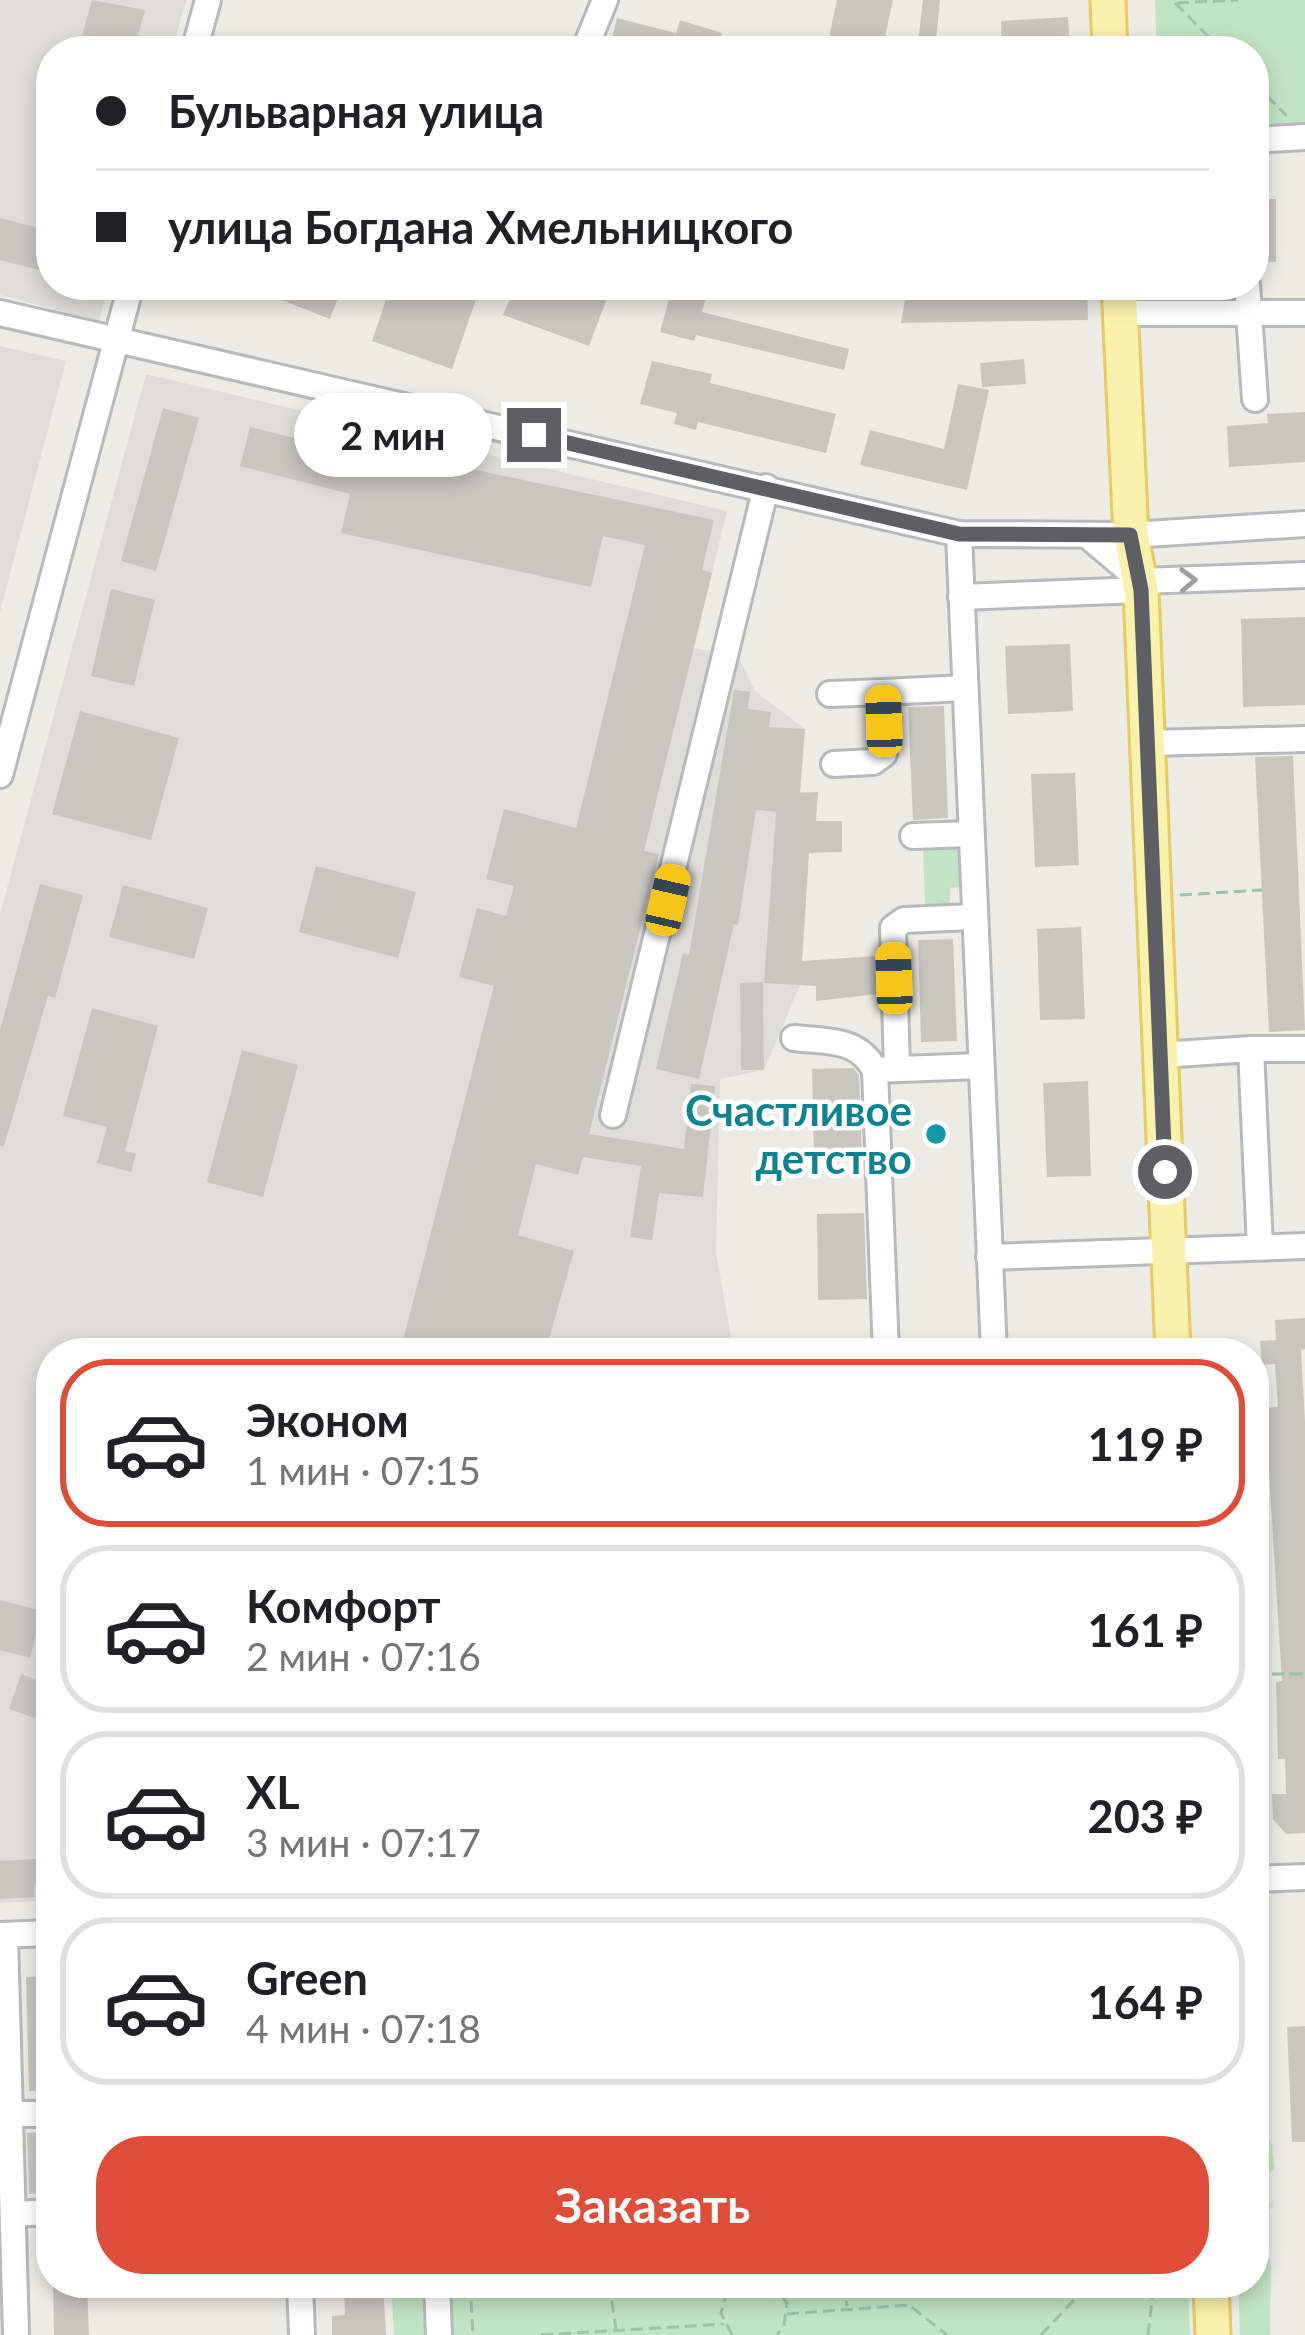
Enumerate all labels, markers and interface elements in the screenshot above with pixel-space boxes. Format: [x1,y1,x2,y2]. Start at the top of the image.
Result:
text: Бульварная улица [168,84,544,138]
text: улица Богдана Хмельницкого [168,200,793,254]
callout: 2 мин [294,393,492,477]
route end [507,408,561,462]
text: 2 мин [341,412,446,458]
one-way arrow [1179,567,1198,593]
car [865,684,903,758]
car [642,861,694,939]
car [875,941,913,1015]
place label: Счастливое детство [685,1085,912,1183]
marker: Счастливое детство [923,1121,949,1147]
route start [1138,1145,1192,1199]
icon: car [102,1389,210,1497]
text: Эконом [246,1393,409,1447]
text: 119 ₽ [1088,1417,1203,1471]
text: 1 мин · 07:15 [246,1447,481,1493]
icon: car [102,1575,210,1683]
text: Комфорт [246,1579,441,1633]
text: 161 ₽ [1088,1603,1203,1657]
text: 2 мин · 07:16 [246,1633,481,1679]
icon: car [102,1761,210,1869]
text: XL [246,1765,300,1819]
text: 203 ₽ [1088,1789,1203,1843]
text: 3 мин · 07:17 [246,1819,481,1865]
icon: car [102,1947,210,2055]
text: Green [246,1951,368,2005]
text: 164 ₽ [1088,1975,1203,2029]
text: 4 мин · 07:18 [246,2005,481,2051]
button: Заказать [96,2136,1209,2274]

